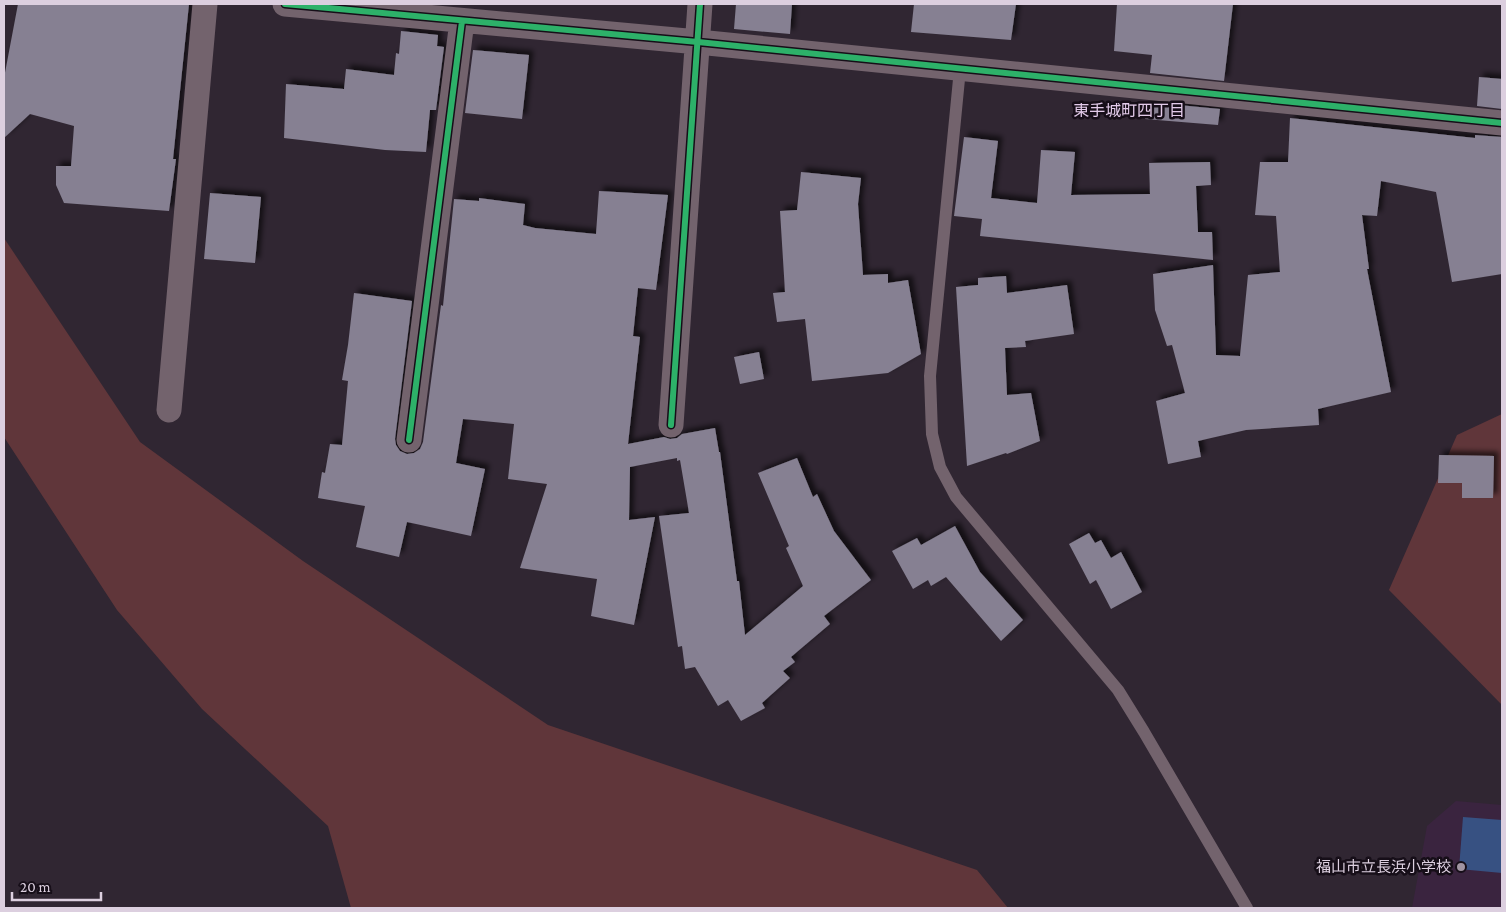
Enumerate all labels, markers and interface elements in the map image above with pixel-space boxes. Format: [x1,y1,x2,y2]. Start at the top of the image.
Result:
district label: 東手城町四丁目 [1073,102,1185,119]
place label: 福山市立長浜小学校 [1316,859,1451,875]
marker: 福山市立長浜小学校 [1455,861,1467,873]
scale bar [12,870,101,902]
text: 20 m [20,879,51,895]

